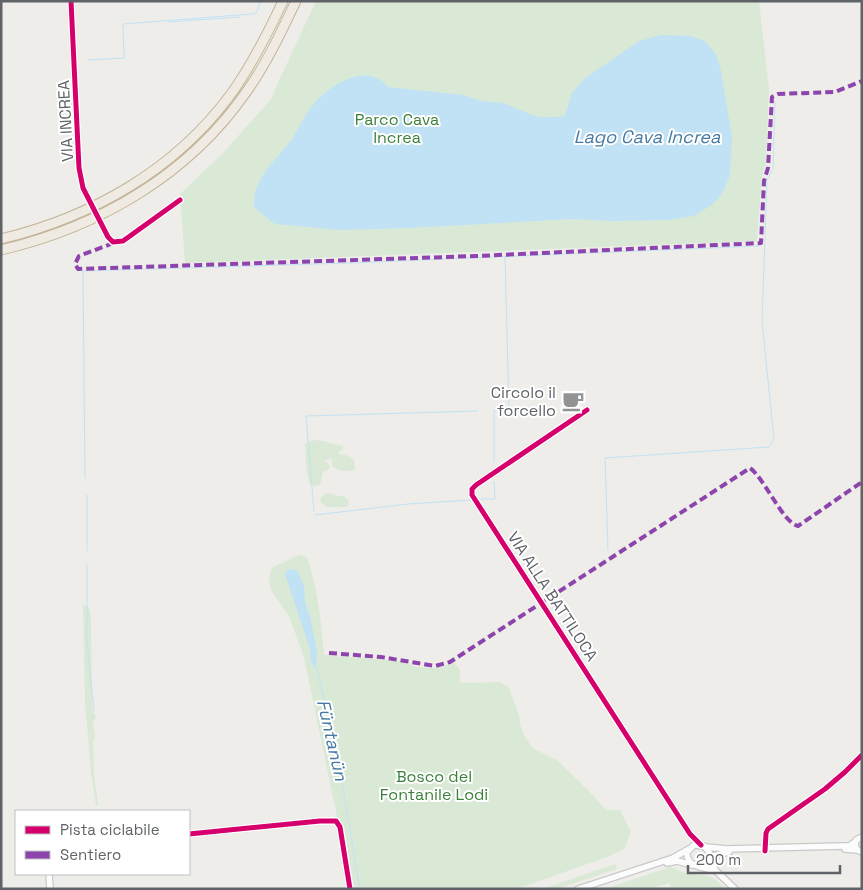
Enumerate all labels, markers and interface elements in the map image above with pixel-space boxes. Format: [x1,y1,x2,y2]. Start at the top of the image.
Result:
street label: VIA INCREA [53,80,78,162]
park label: Parco Cava Increa [355,109,439,148]
water label: Lago Cava Increa [574,125,721,148]
place label: Circolo il forcello [491,382,556,421]
cafe icon: Circolo il forcello [560,388,586,414]
street label: VIA ALLA BATTILOCA [503,527,602,665]
water label: Füntanün [312,697,353,784]
park label: Bosco del Fontanile Lodi [380,766,488,805]
legend [15,810,190,875]
text: Pista ciclabile [60,820,160,839]
scale bar [688,842,840,874]
text: Sentiero [60,845,121,864]
text: 200 m [696,850,741,869]

